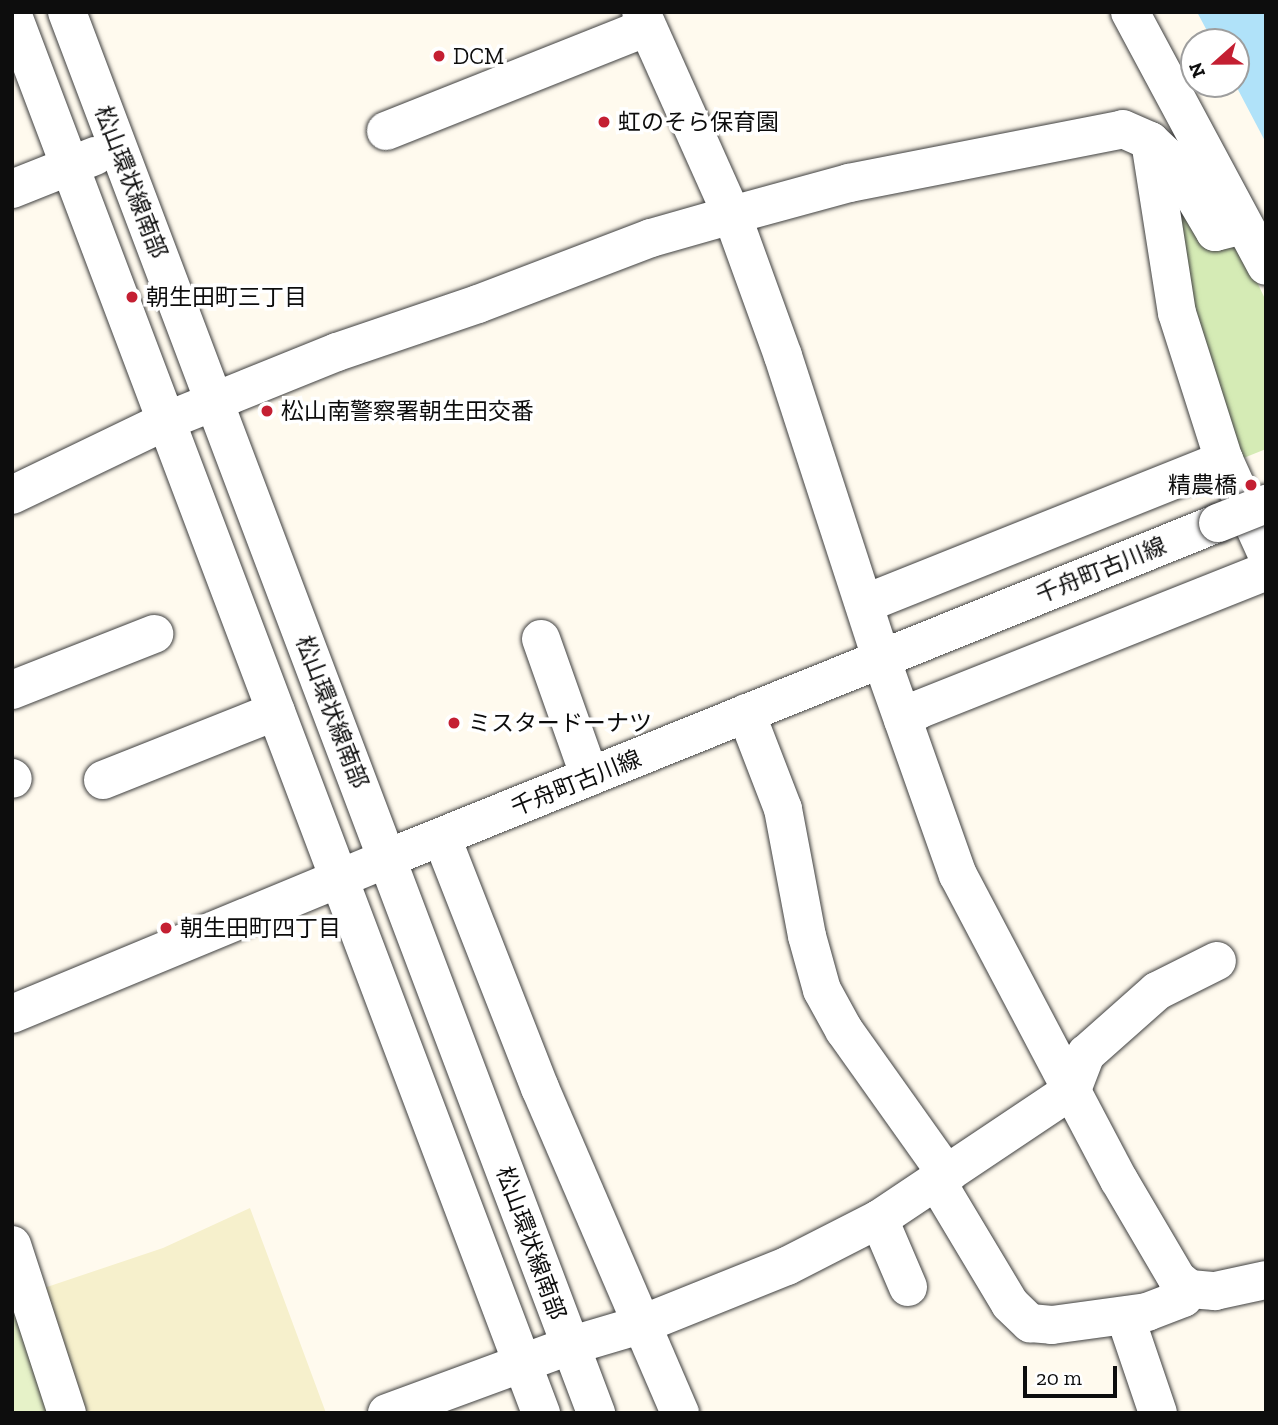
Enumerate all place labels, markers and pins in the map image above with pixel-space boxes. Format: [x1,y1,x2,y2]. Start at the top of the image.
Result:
place label: DCM [453,42,504,70]
marker: DCM [431,48,447,64]
place label: 虹のそら保育園 [618,108,779,136]
marker: 虹のそら保育園 [596,114,612,130]
place label: 朝生田町三丁目 [146,283,307,311]
marker: 朝生田町三丁目 [124,289,140,305]
place label: 松山南警察署朝生田交番 [281,397,534,425]
marker: 松山南警察署朝生田交番 [259,403,275,419]
place label: 精農橋 [1168,471,1237,499]
marker: 精農橋 [1243,477,1259,493]
place label: ミスタードーナツ [468,709,652,737]
marker: ミスタードーナツ [446,715,462,731]
place label: 朝生田町四丁目 [180,914,341,942]
marker: 朝生田町四丁目 [158,920,174,936]

